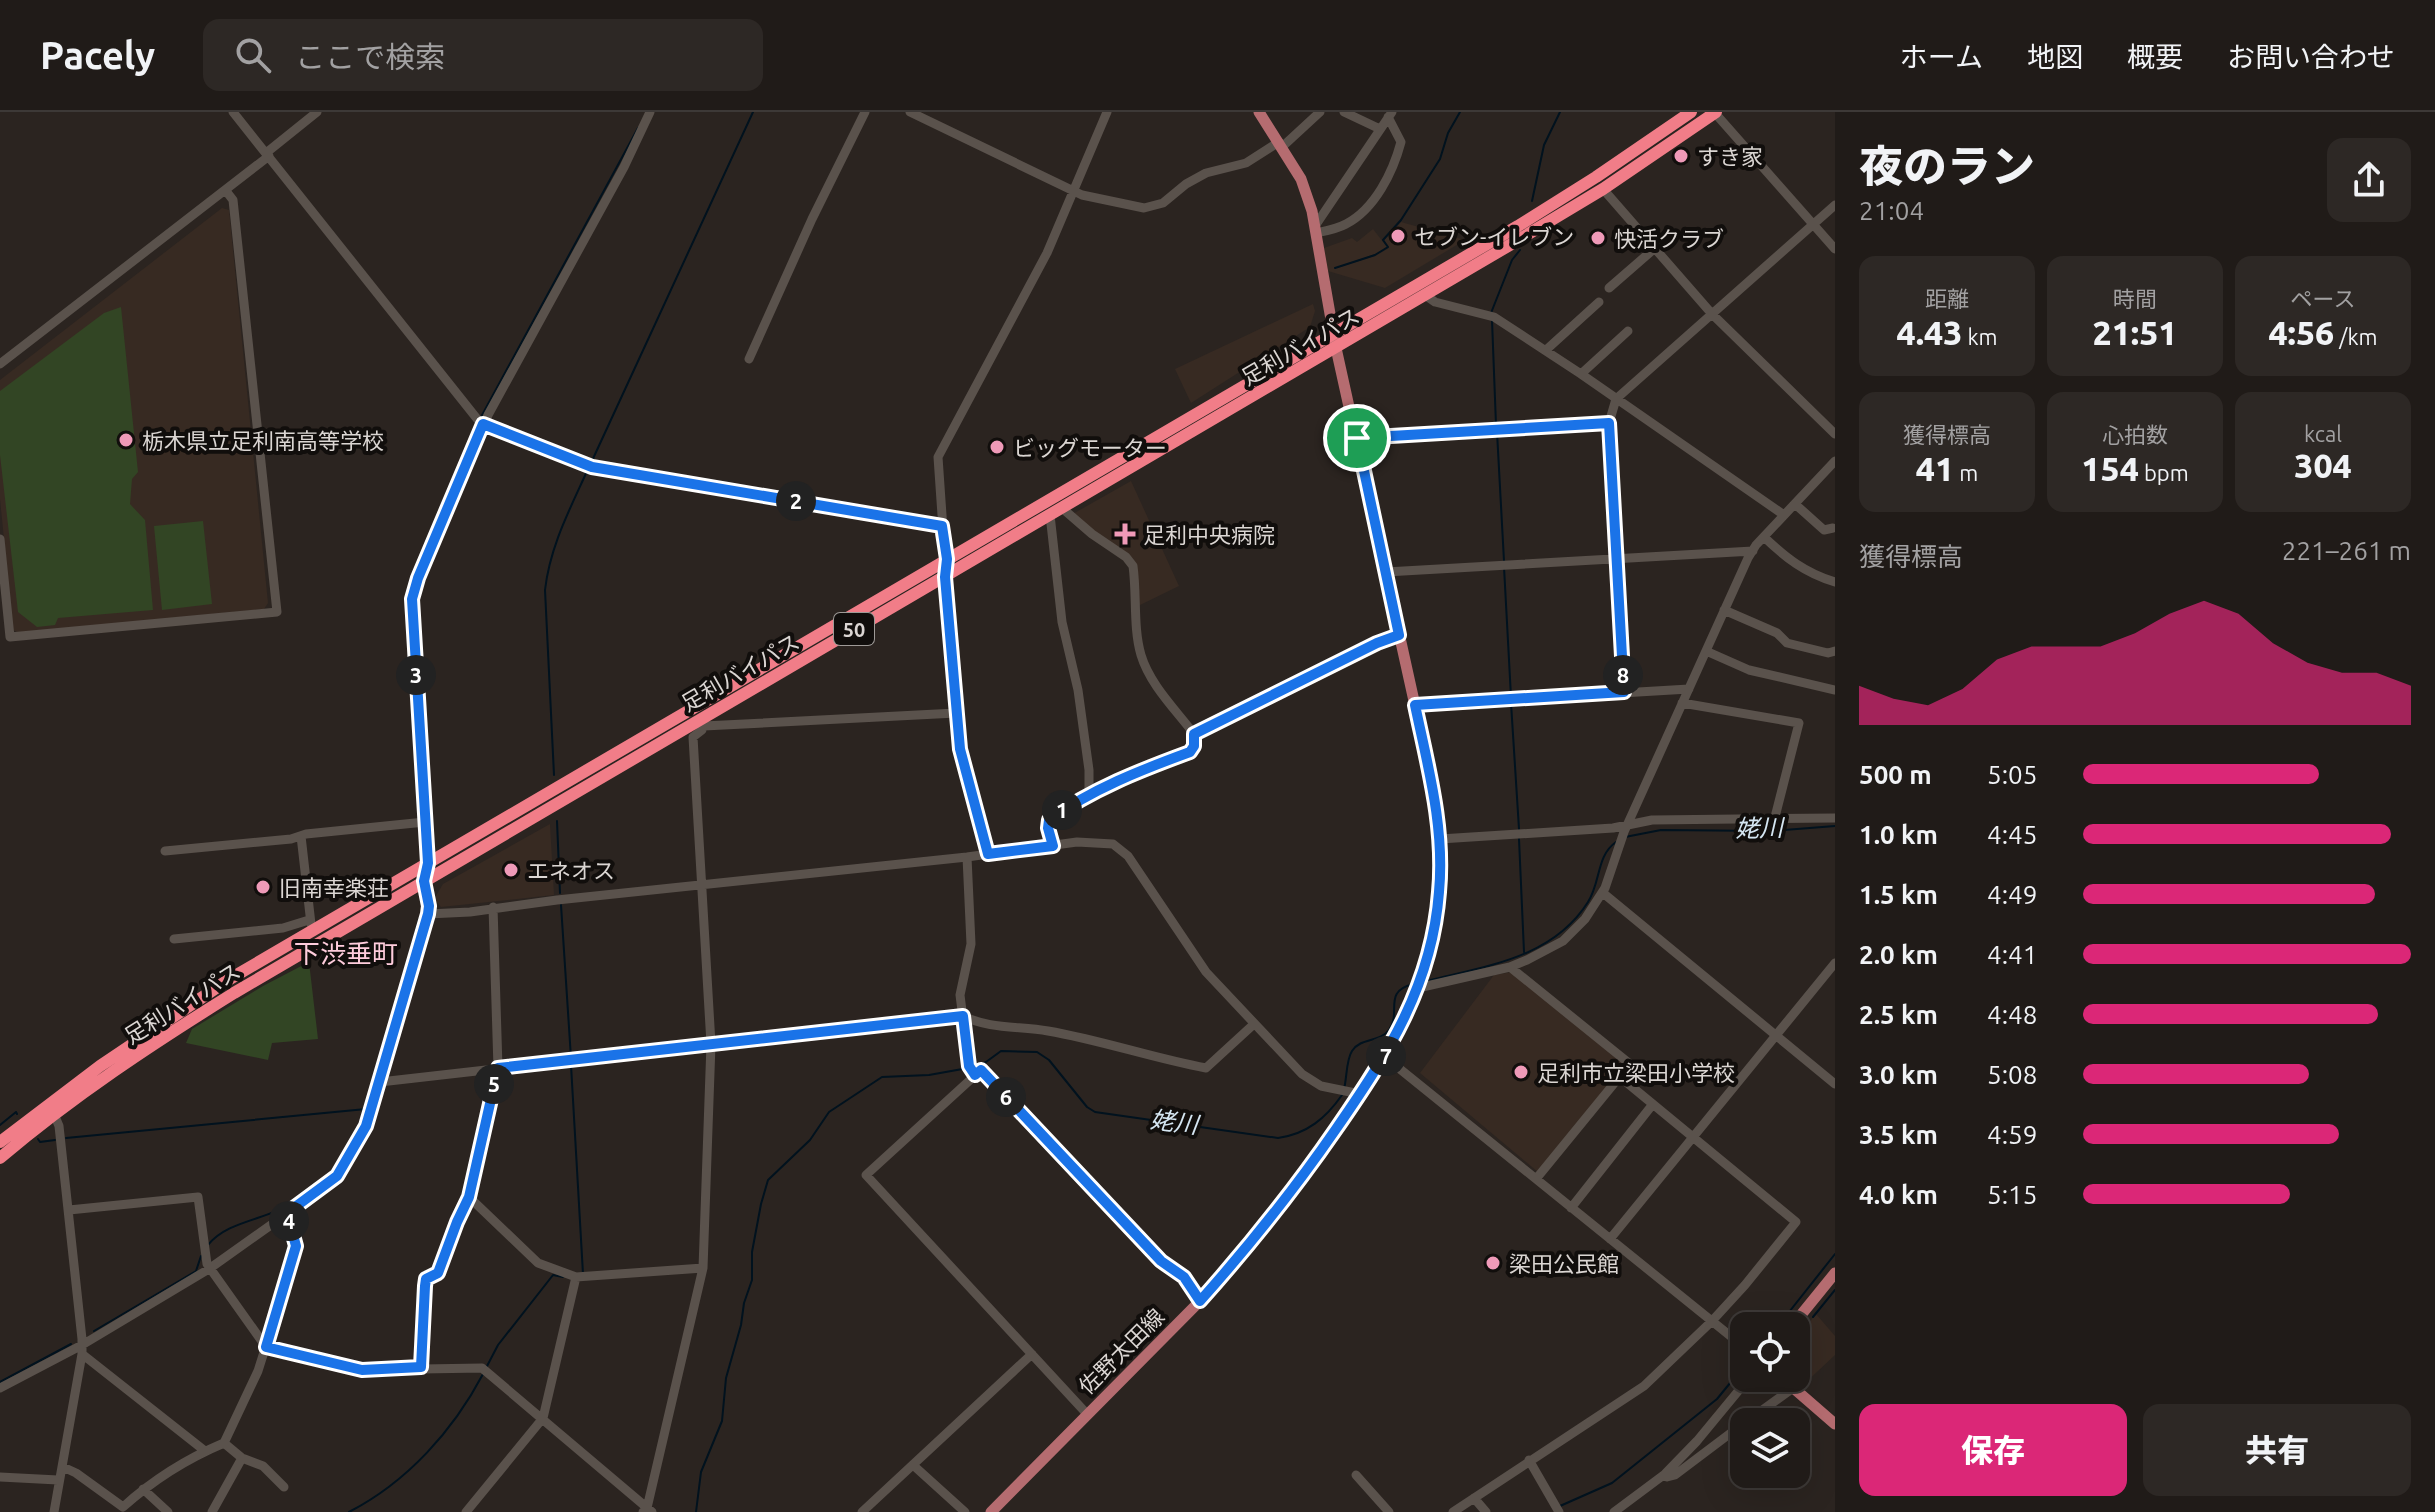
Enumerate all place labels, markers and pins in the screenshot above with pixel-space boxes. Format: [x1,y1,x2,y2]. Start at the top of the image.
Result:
place label: すき家 [1697,144,1763,169]
marker: すき家 [1672,147,1690,165]
place label: セブン-イレブン [1414,224,1574,249]
place label: 快活クラブ [1614,226,1724,251]
marker: セブン-イレブン [1389,227,1407,245]
marker: 快活クラブ [1589,229,1607,247]
pin [1323,404,1391,472]
place label: 栃木県立足利南高等学校 [142,428,384,453]
marker: 栃木県立足利南高等学校 [117,431,135,449]
place label: ビッグモーター [1013,435,1167,460]
marker: ビッグモーター [988,438,1006,456]
pin: 2 [776,481,816,521]
place label: 足利中央病院 [1143,522,1275,547]
marker: 足利中央病院 [1114,523,1136,545]
pin: 3 [396,655,436,695]
pin: 8 [1603,655,1643,695]
pin: 1 [1042,790,1082,830]
place label: エネオス [527,858,615,883]
marker: エネオス [502,861,520,879]
place label: 旧南幸楽荘 [279,875,389,900]
marker: 旧南幸楽荘 [254,878,272,896]
pin: 7 [1366,1036,1406,1076]
place label: 足利市立梁田小学校 [1537,1060,1735,1085]
marker: 足利市立梁田小学校 [1512,1063,1530,1081]
pin: 5 [474,1064,514,1104]
pin: 6 [986,1077,1026,1117]
pin: 4 [269,1201,309,1241]
place label: 梁田公民館 [1509,1251,1619,1276]
marker: 梁田公民館 [1484,1254,1502,1272]

